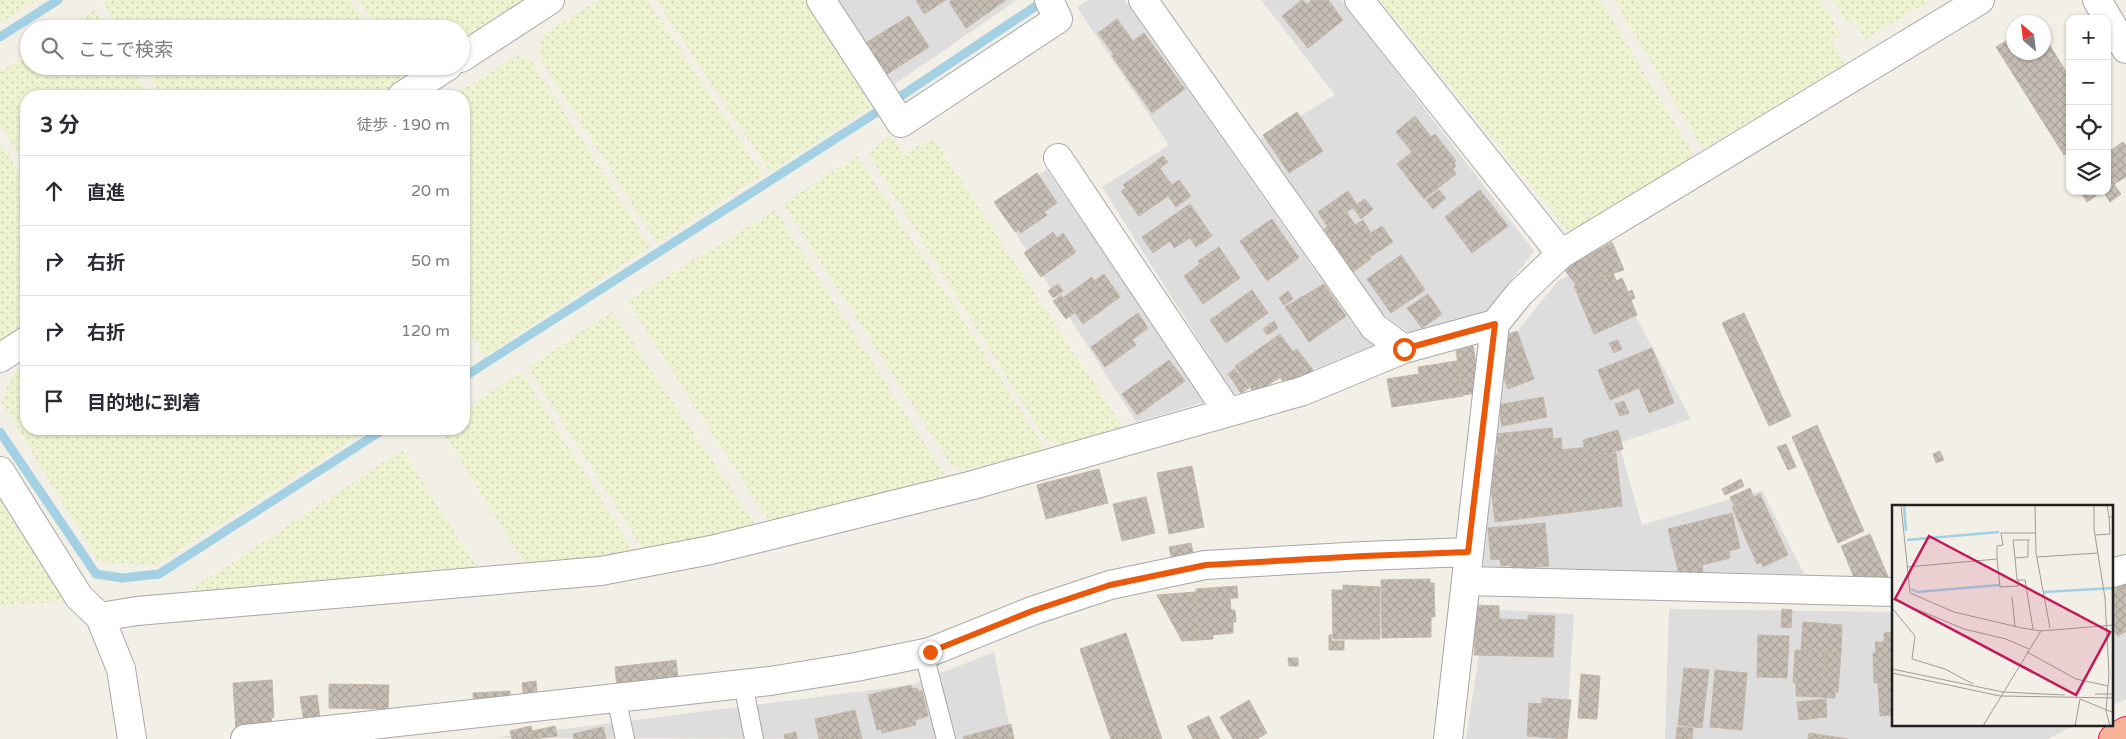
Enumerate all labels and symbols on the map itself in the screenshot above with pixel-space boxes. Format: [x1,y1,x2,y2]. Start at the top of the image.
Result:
north arrow [2006,15,2051,60]
route start [1393,338,1416,361]
inset map [1892,505,2114,726]
route end [919,641,942,664]

